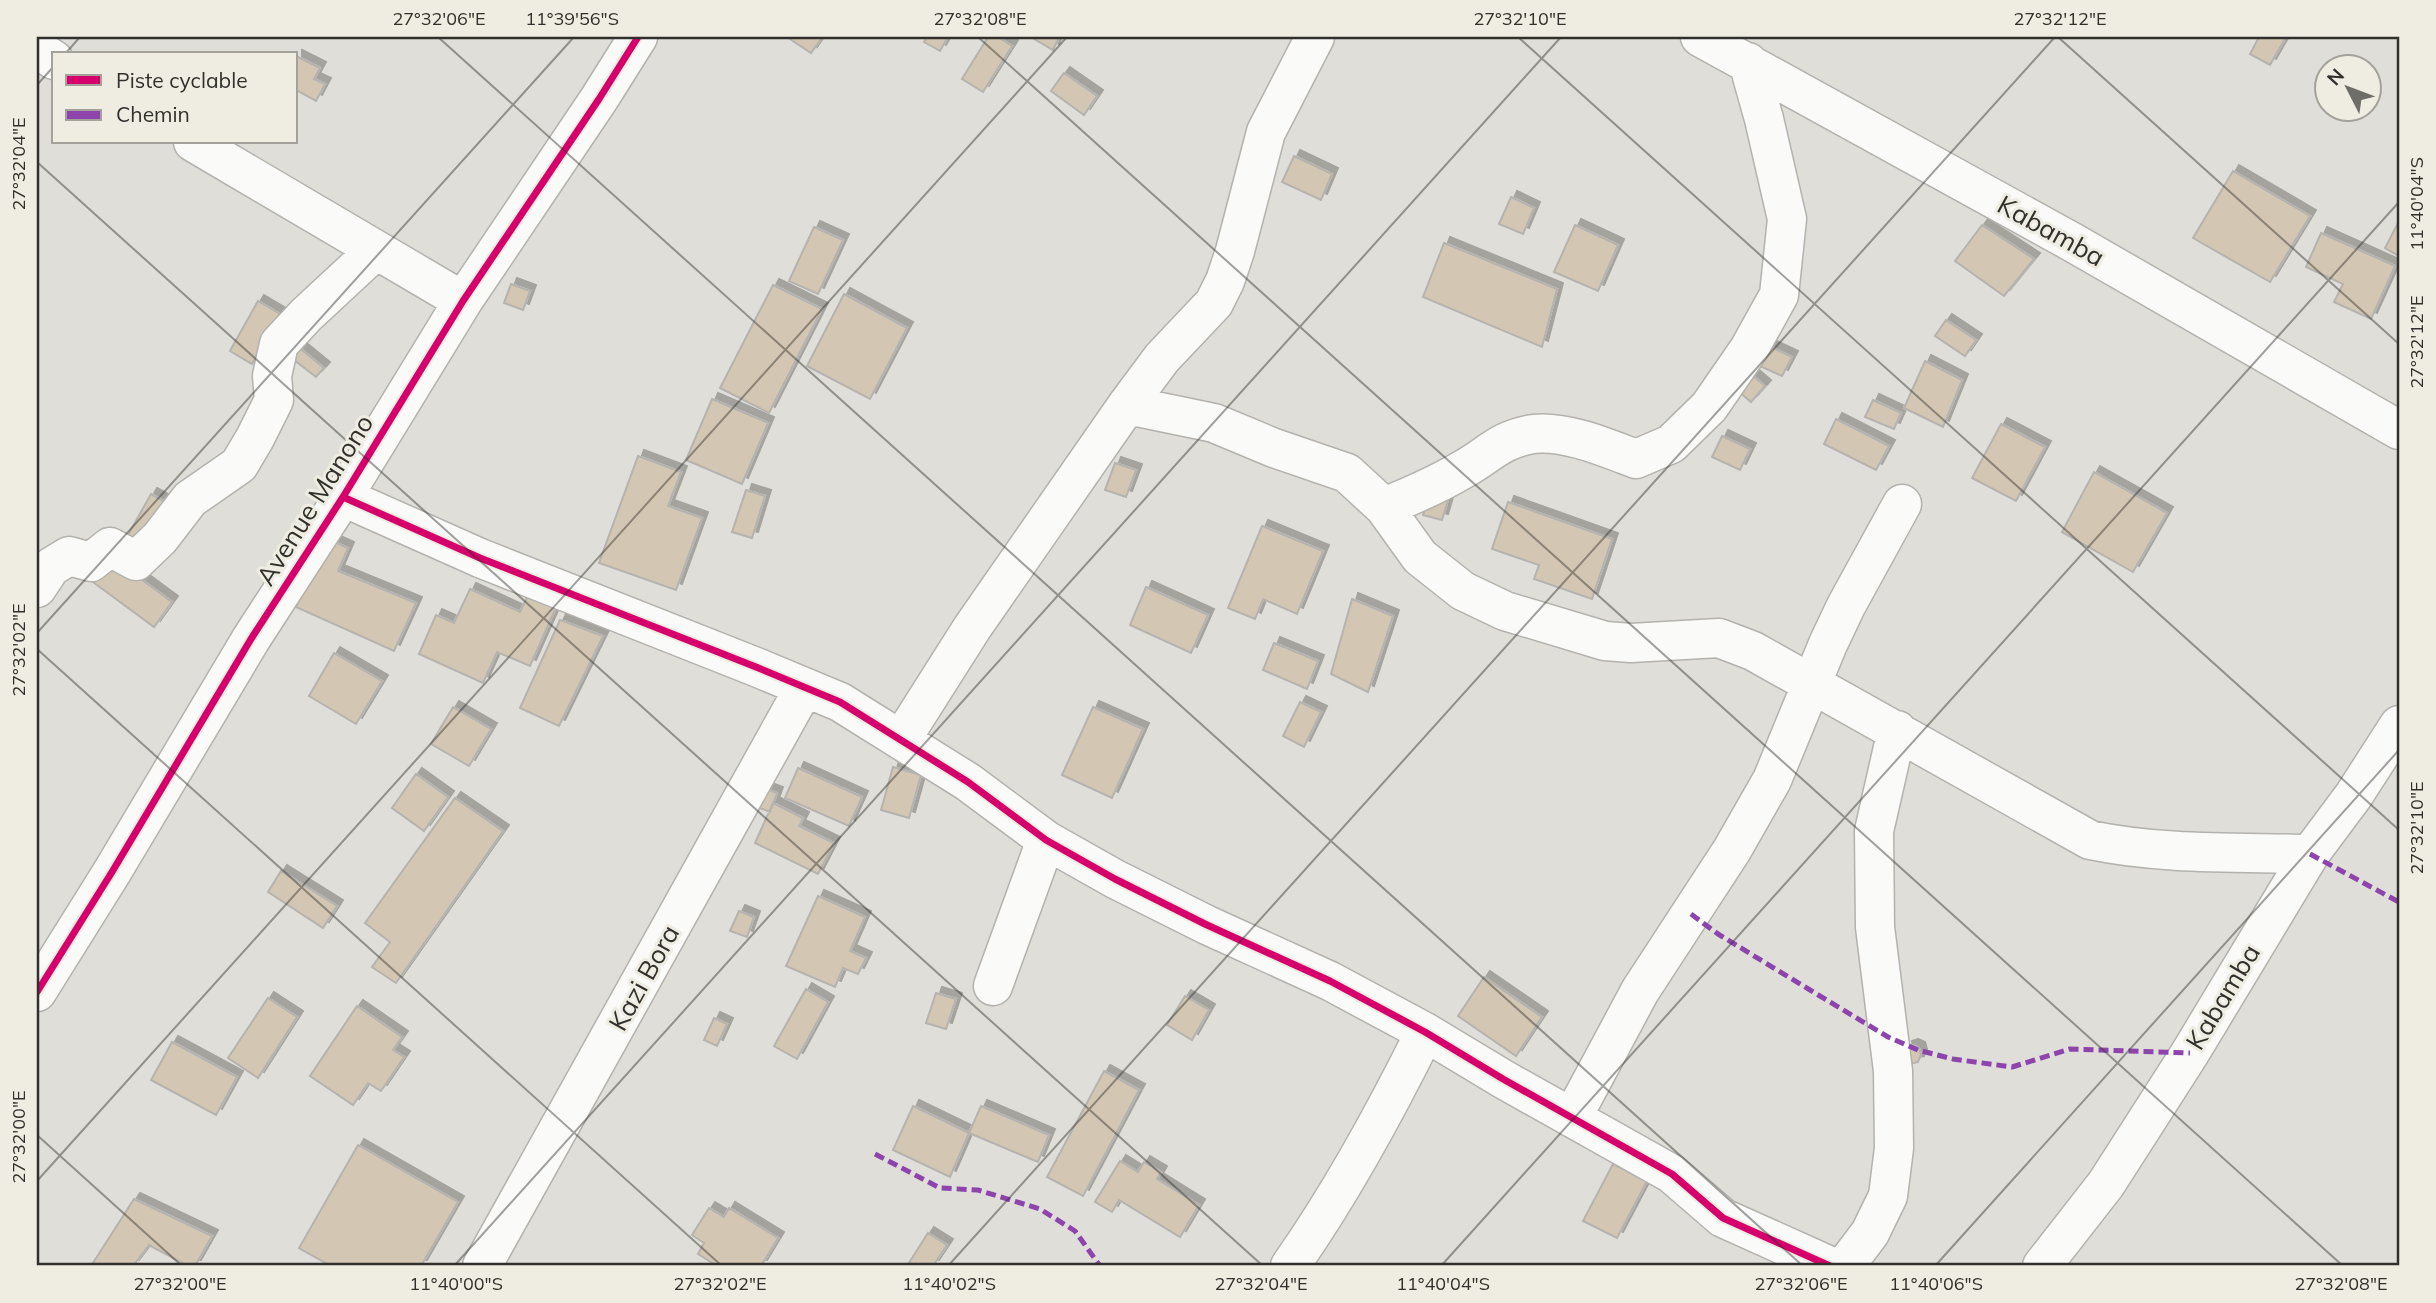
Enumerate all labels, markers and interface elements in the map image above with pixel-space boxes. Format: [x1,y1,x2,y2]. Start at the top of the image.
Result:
text: 27°32'06"E [392,7,486,30]
text: 11°39'56"S [525,7,619,30]
text: 27°32'08"E [933,7,1027,30]
text: 27°32'10"E [1473,7,1567,30]
text: 27°32'12"E [2013,7,2107,30]
legend [52,52,298,144]
north arrow [2314,52,2384,122]
text: N [2322,63,2349,90]
text: Piste cyclable [116,67,248,93]
text: Chemin [116,101,190,127]
text: 27°32'04"E [7,117,30,211]
text: 11°40'04"S [2405,157,2428,251]
street label: Kabamba [1992,188,2111,273]
text: 27°32'12"E [2405,295,2428,389]
street label: Avenue Manono [249,408,380,591]
text: 27°32'02"E [7,603,30,697]
text: 27°32'10"E [2405,781,2428,875]
street label: Kazi Bora [601,919,686,1036]
street label: Kabamba [2178,938,2267,1056]
text: 27°32'00"E [7,1090,30,1184]
text: 27°32'00"E [133,1272,227,1295]
text: 11°40'00"S [409,1272,503,1295]
text: 27°32'02"E [673,1272,767,1295]
text: 11°40'02"S [902,1272,996,1295]
text: 27°32'04"E [1214,1272,1308,1295]
text: 11°40'04"S [1396,1272,1490,1295]
text: 27°32'06"E [1754,1272,1848,1295]
text: 11°40'06"S [1889,1272,1983,1295]
text: 27°32'08"E [2294,1272,2388,1295]

